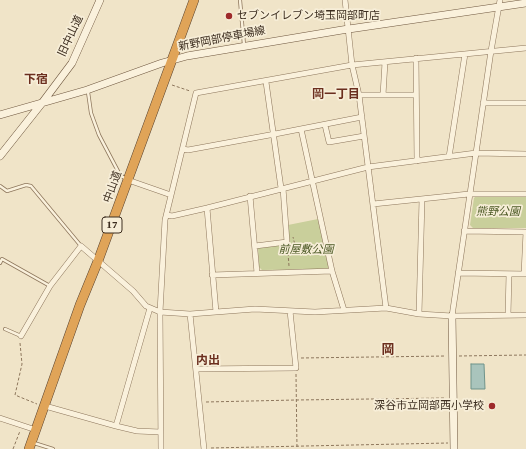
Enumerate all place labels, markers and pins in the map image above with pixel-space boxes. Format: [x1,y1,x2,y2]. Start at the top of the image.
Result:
place label: セブンイレブン埼玉岡部町店 [237,9,380,23]
marker: セブンイレブン埼玉岡部町店 [224,11,234,21]
place label: 深谷市立岡部西小学校 [374,399,484,413]
marker: 深谷市立岡部西小学校 [487,401,497,411]

